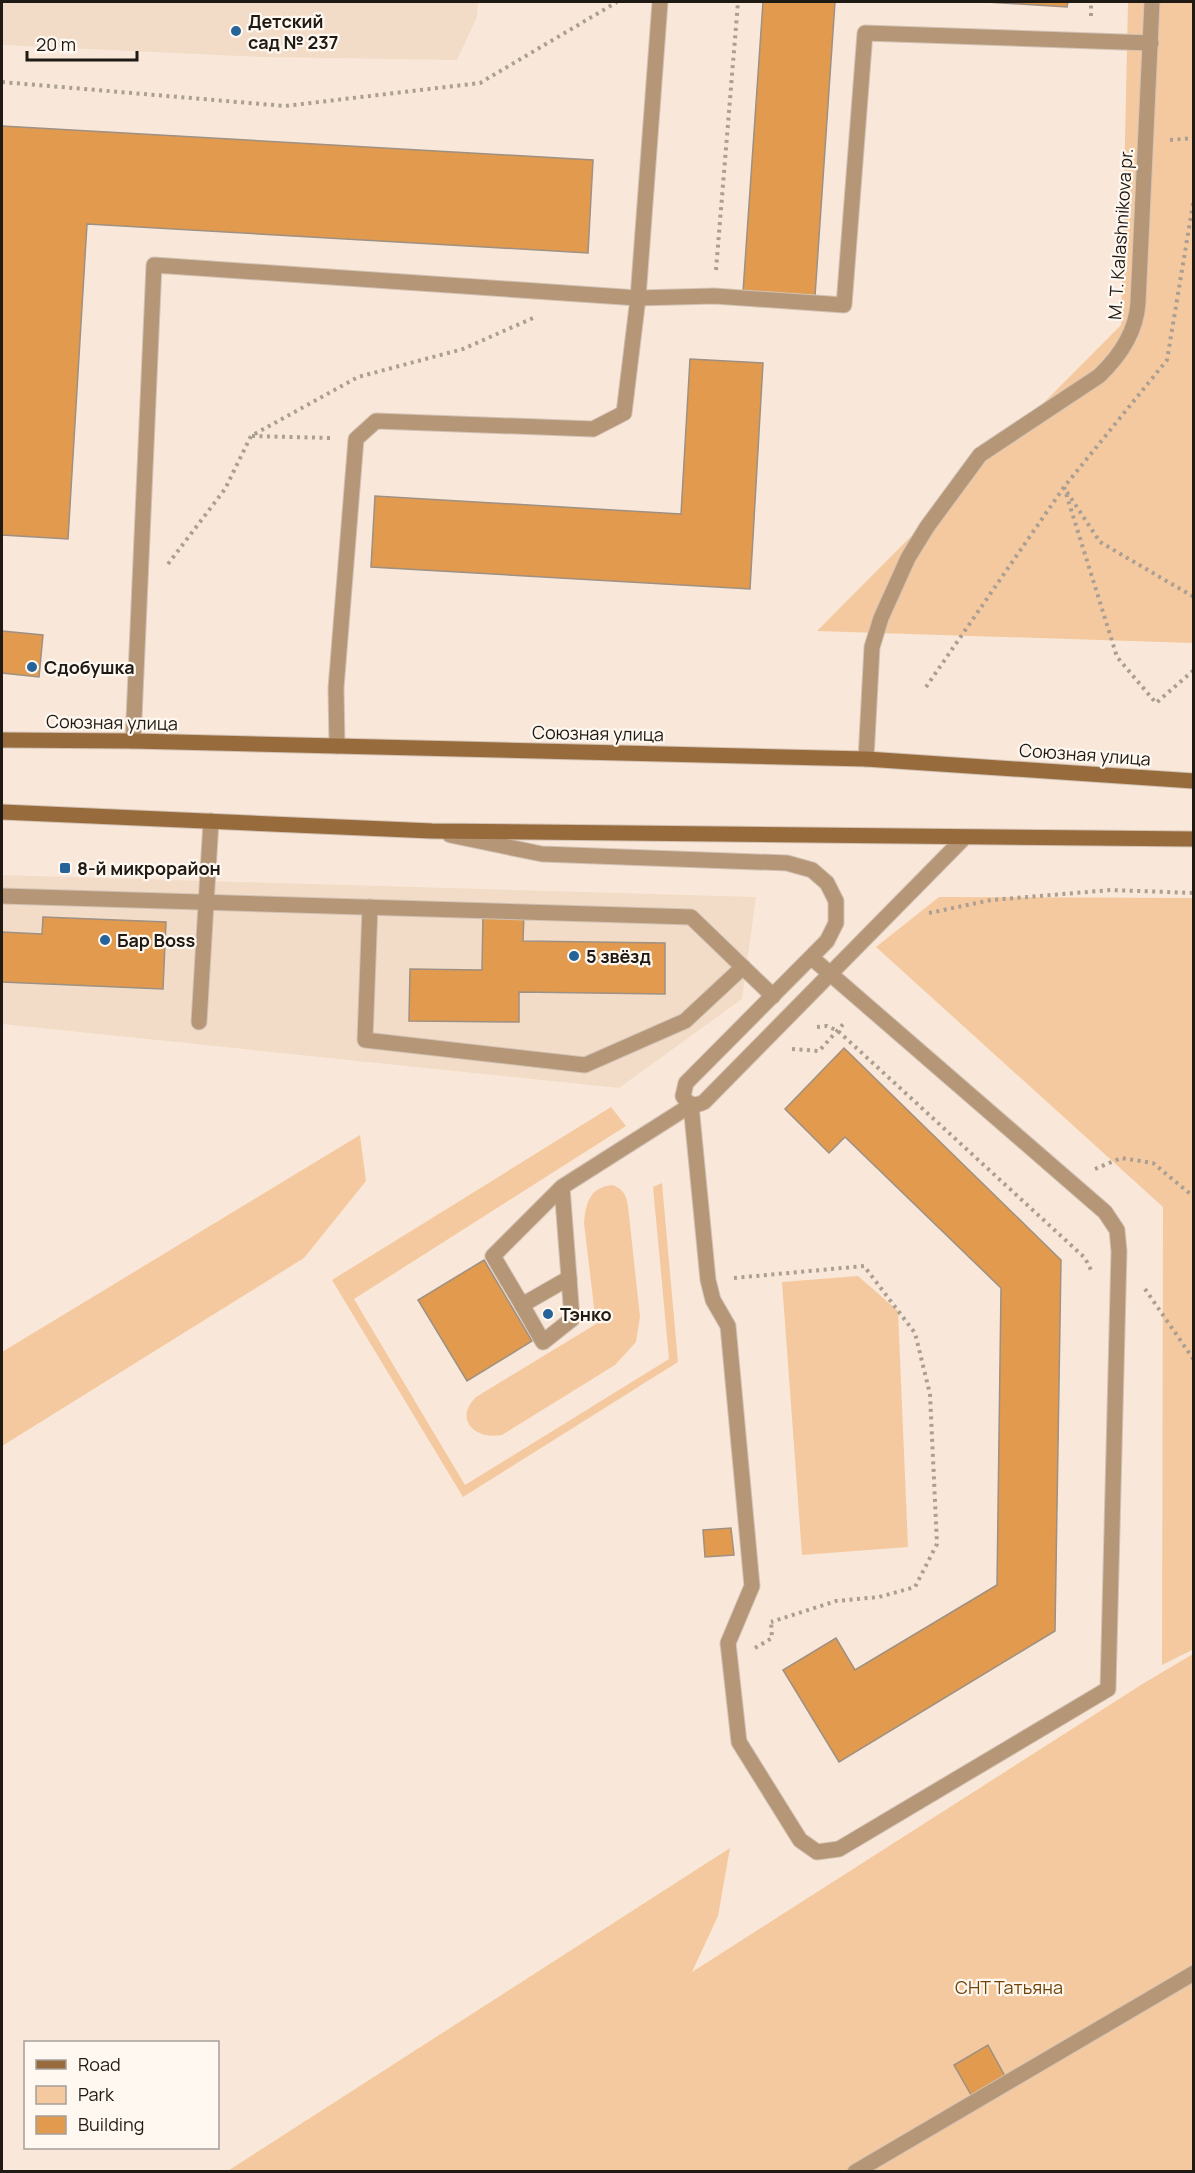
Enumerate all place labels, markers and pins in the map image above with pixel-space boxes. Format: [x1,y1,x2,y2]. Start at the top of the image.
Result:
place label: Детский сад № 237 [248,9,338,54]
marker: Детский сад № 237 [229,24,243,38]
place label: Сдобушка [44,655,135,679]
marker: Сдобушка [25,660,39,674]
place label: 8-й микрорайон [77,856,221,880]
marker: 8-й микрорайон [58,861,72,875]
place label: Бар Boss [117,928,196,952]
marker: Бар Boss [98,933,112,947]
place label: 5 звёзд [586,944,651,968]
marker: 5 звёзд [567,949,581,963]
place label: Тэнко [560,1302,612,1326]
marker: Тэнко [541,1307,555,1321]

